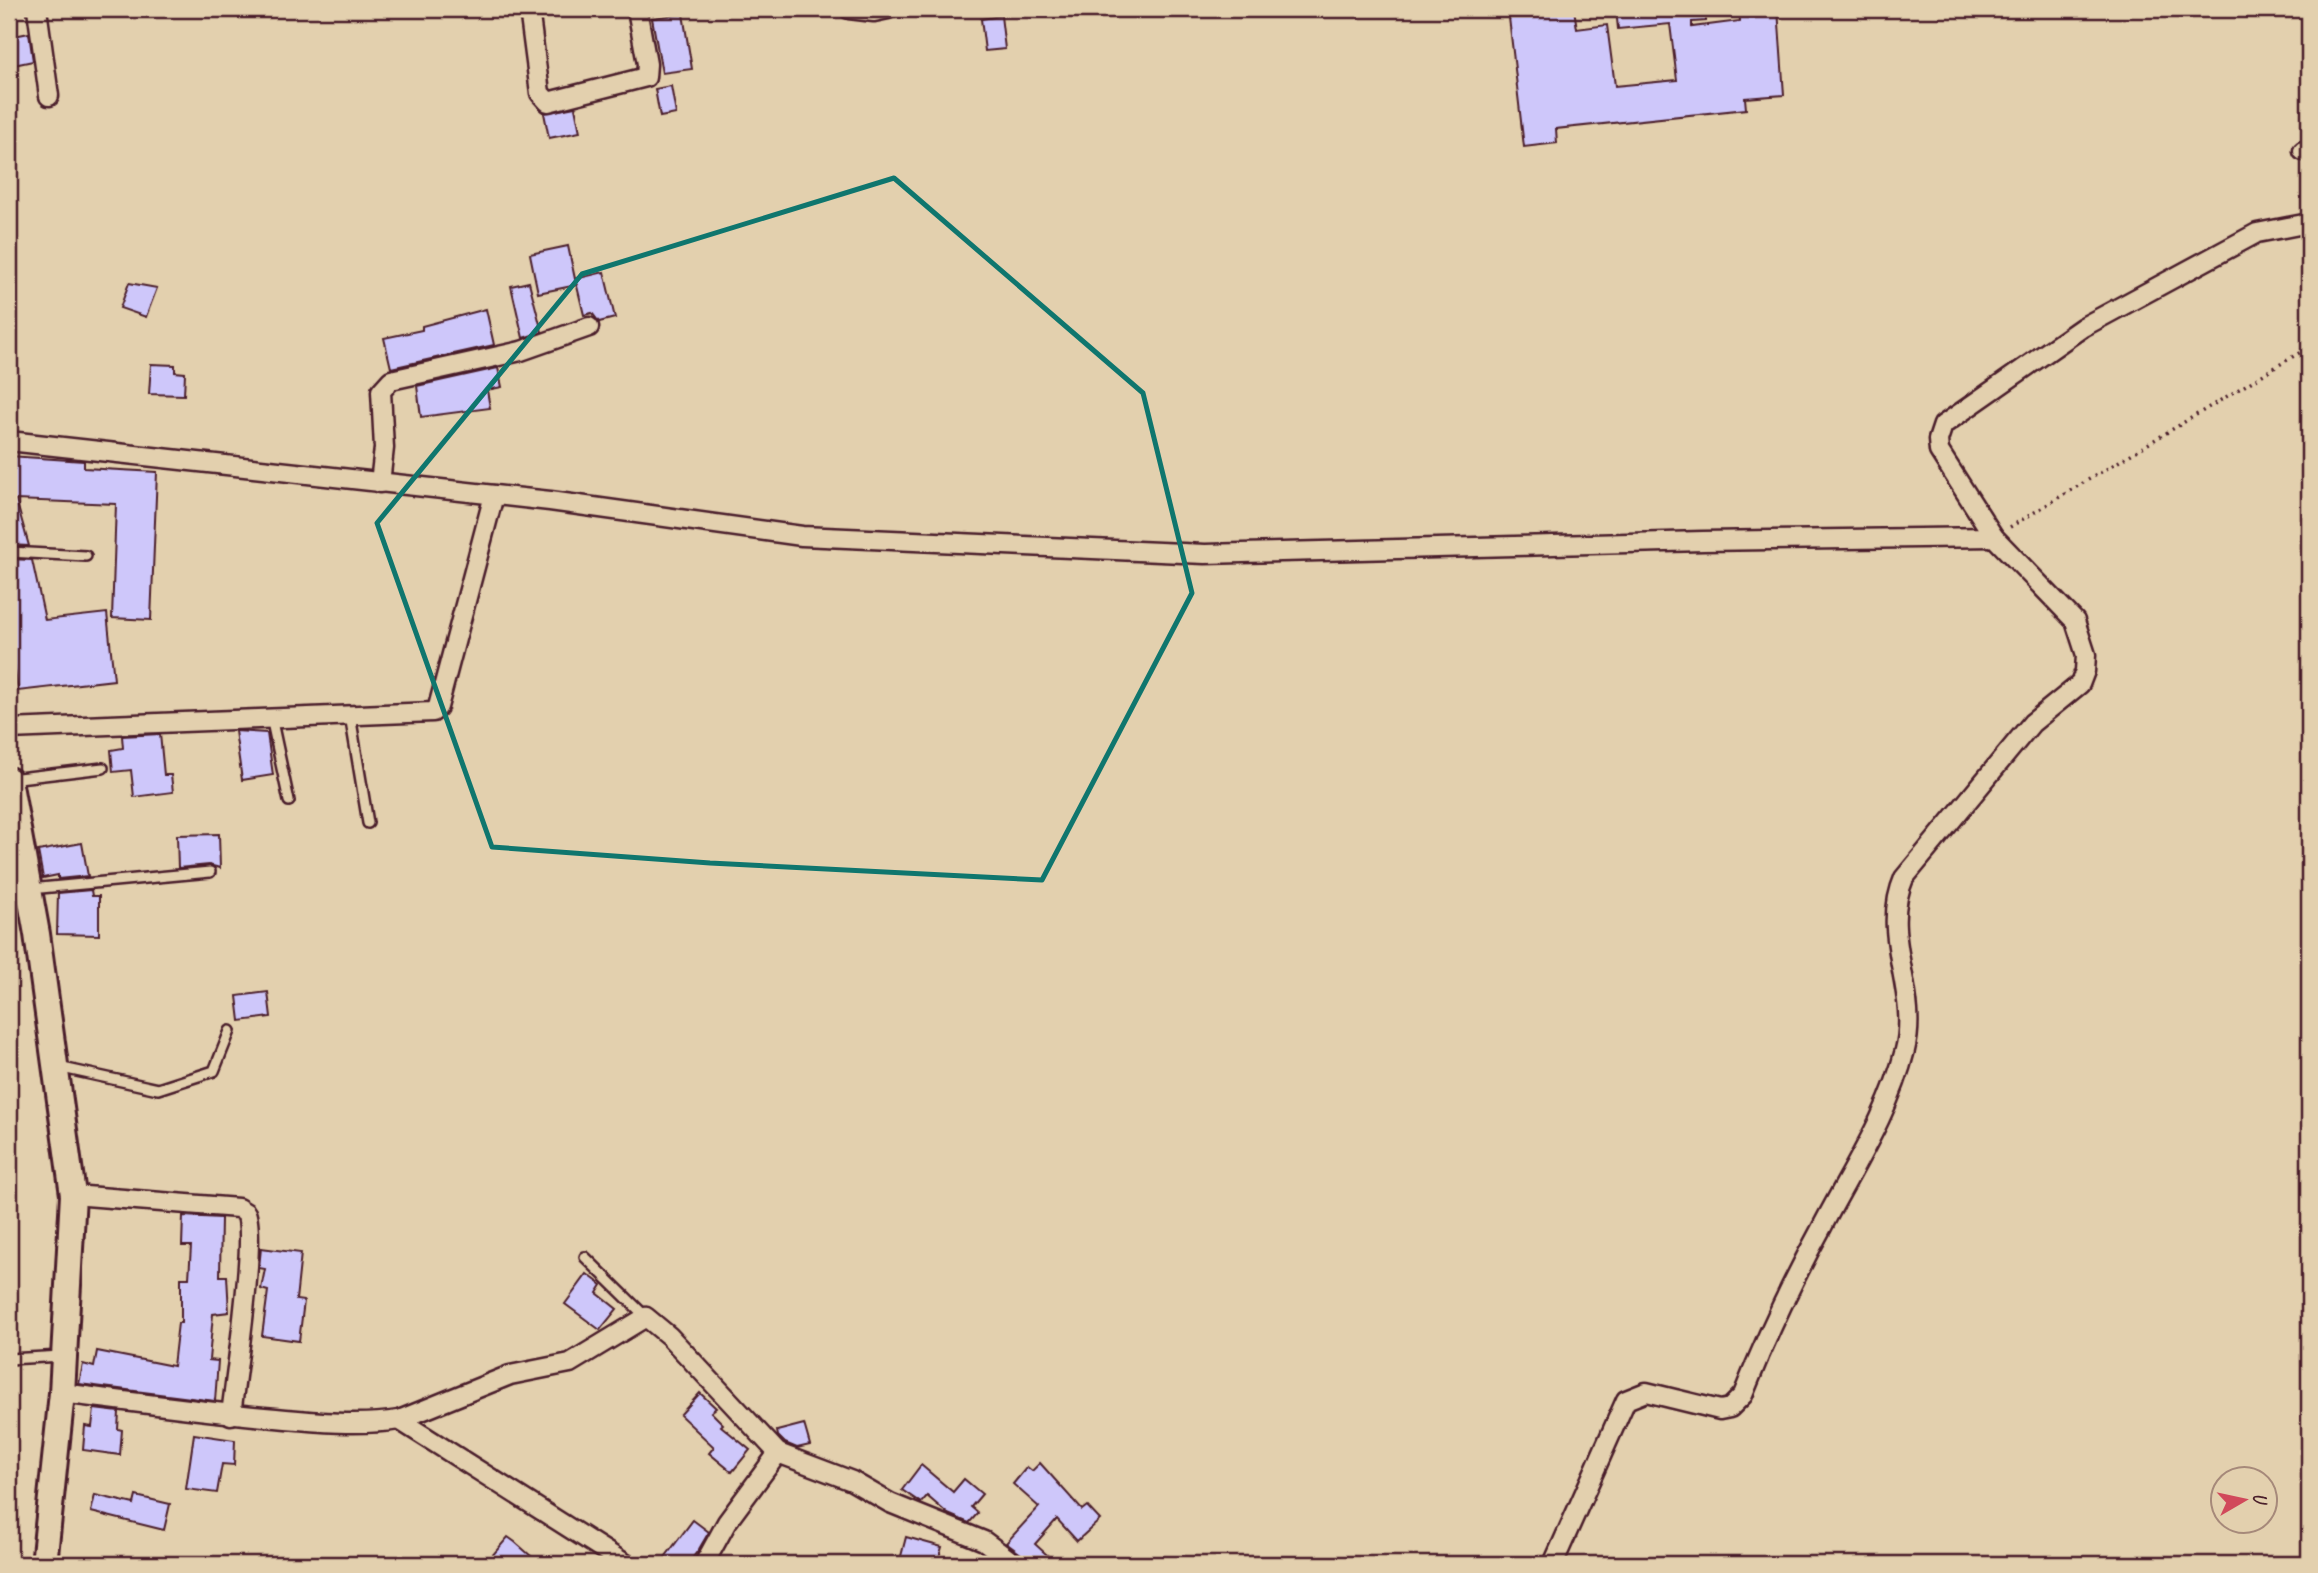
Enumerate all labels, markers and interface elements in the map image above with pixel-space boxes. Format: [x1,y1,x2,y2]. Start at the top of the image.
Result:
north arrow [2210,1464,2280,1534]
text: U [2247,1491,2273,1508]

